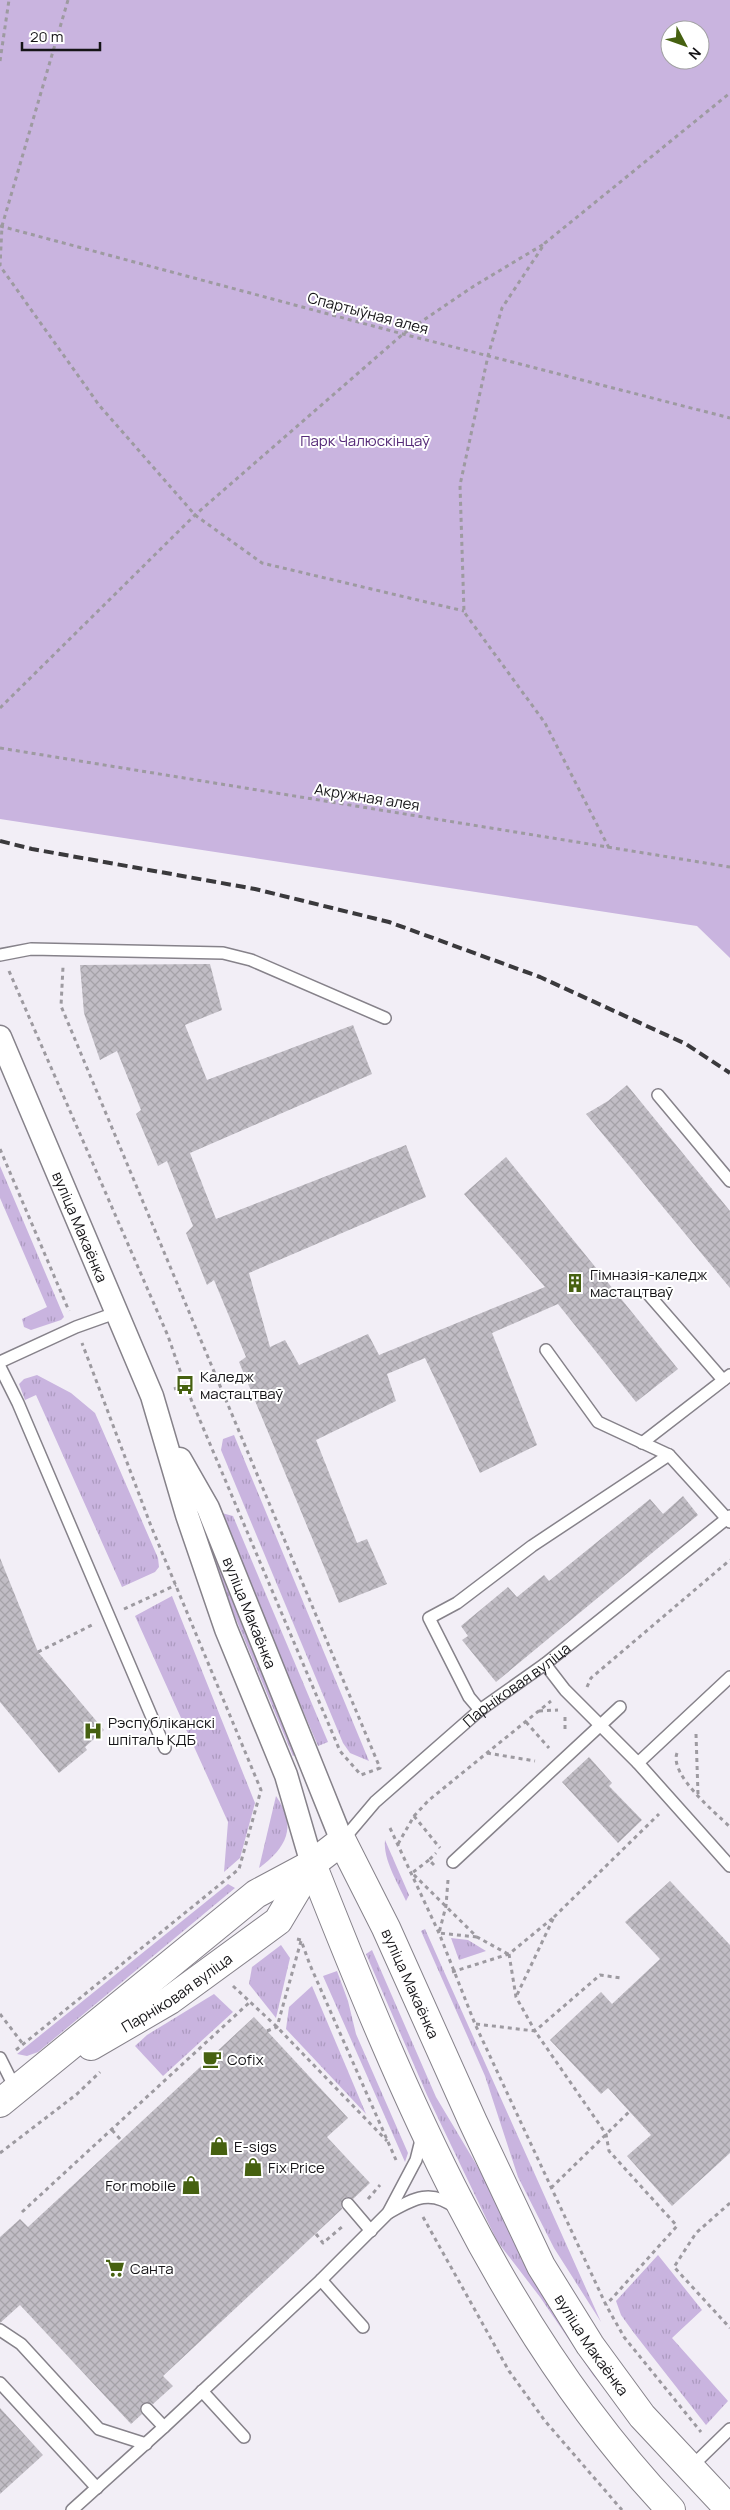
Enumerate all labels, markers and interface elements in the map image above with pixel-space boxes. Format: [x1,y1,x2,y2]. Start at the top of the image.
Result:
scale bar [22,20,100,52]
north arrow [660,20,710,70]
text: 20 m [30,26,63,47]
text: N [685,44,706,64]
street label: Спартыўная алея [305,287,431,339]
park label: Парк Чалюскінцаў [300,430,430,451]
street label: Акружная алея [313,778,421,816]
street label: вуліца Макаёнка [48,1168,113,1285]
place label: Гімназія-каледж мастацтваў [590,1264,708,1302]
building icon: Гімназія-каледж мастацтваў [564,1272,586,1294]
place label: Каледж мастацтваў [200,1366,283,1404]
bus stop icon: Каледж мастацтваў [174,1374,196,1396]
street label: вуліца Макаёнка [218,1553,282,1671]
street label: Парніковая вуліца [458,1637,574,1731]
place label: Рэспубліканскі шпіталь КДБ [108,1712,215,1750]
hospital icon: Рэспубліканскі шпіталь КДБ [82,1720,104,1742]
street label: вуліца Макаёнка [377,1925,445,2042]
street label: Парніковая вуліца [117,1948,236,2037]
cafe icon: Cofix [201,2048,223,2070]
place label: Cofix [227,2049,264,2070]
shop icon: E-sigs [208,2135,230,2157]
place label: E-sigs [234,2136,277,2157]
shop icon: Fix Price [242,2156,264,2178]
place label: Fix Price [268,2157,325,2178]
shop icon: For mobile [180,2174,202,2196]
place label: For mobile [105,2175,176,2196]
supermarket icon: Санта [104,2257,126,2279]
place label: Санта [130,2258,174,2279]
street label: вуліца Макаёнка [550,2290,634,2400]

